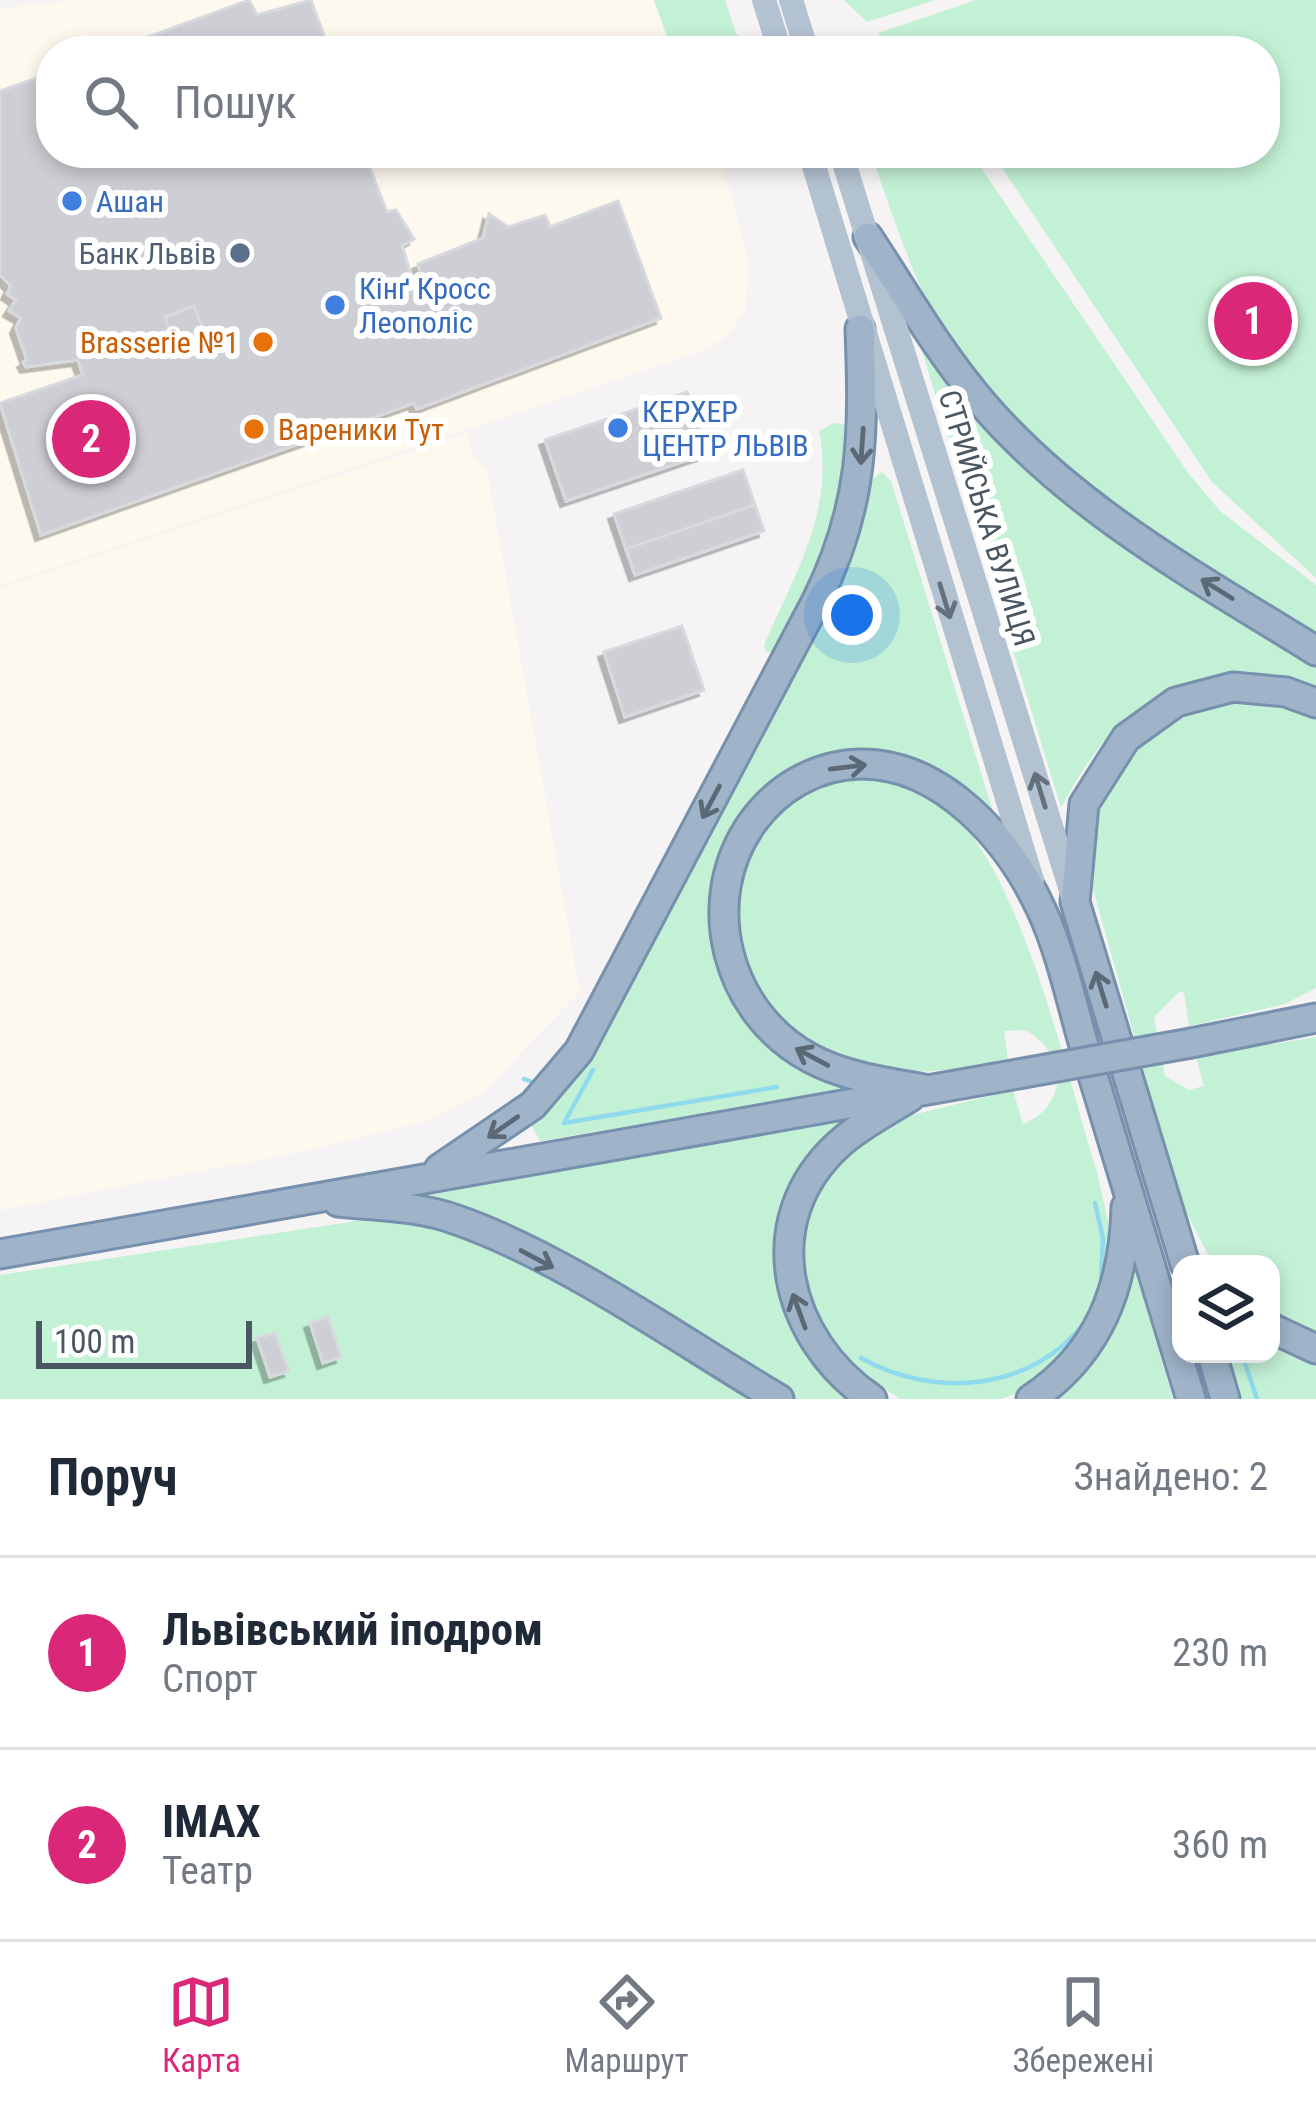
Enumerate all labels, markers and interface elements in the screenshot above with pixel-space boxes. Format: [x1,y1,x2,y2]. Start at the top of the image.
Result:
search box [36,36,1280,168]
icon: search [78,69,144,135]
text: Пошук [174,76,297,129]
place label: Ашан [96,184,164,219]
marker: Ашан [59,188,85,214]
place label: Банк Львів [79,236,216,271]
marker: Банк Львів [227,240,253,266]
place label: Кінґ Кросс Леополіс [359,271,491,340]
pin: 1 [1214,276,1292,366]
marker: Кінґ Кросс Леополіс [322,292,348,318]
place label: Brasserie №1 [80,325,239,360]
marker: Brasserie №1 [250,329,276,355]
street label: СТРИЙСЬКА ВУЛИЦЯ [931,386,1043,650]
pin: 2 [52,394,130,484]
place label: КЕРХЕР ЦЕНТР ЛЬВІВ [642,394,809,463]
place label: Вареники Тут [278,412,444,447]
marker: КЕРХЕР ЦЕНТР ЛЬВІВ [605,415,631,441]
marker: Вареники Тут [241,416,267,442]
one-way arrow [850,426,873,465]
one-way arrow [1201,577,1235,601]
one-way arrow [935,581,957,619]
your location [822,585,882,645]
one-way arrow [827,755,866,778]
one-way arrow [1028,772,1050,810]
one-way arrow [699,784,722,819]
one-way arrow [1089,971,1111,1009]
one-way arrow [796,1045,831,1068]
one-way arrow [487,1114,521,1139]
one-way arrow [518,1248,554,1271]
map controls [1172,1255,1280,1363]
button: layers [1172,1255,1280,1363]
one-way arrow [787,1293,809,1330]
scale bar [36,1315,252,1368]
text: 100 m [54,1322,135,1361]
text: Поруч [48,1448,177,1507]
text: Знайдено: 2 [1074,1454,1268,1500]
text: Львівський іподром [162,1603,543,1656]
text: 1 [77,1630,97,1676]
text: 230 m [1172,1630,1268,1676]
text: Спорт [162,1656,258,1702]
text: IMAX [162,1795,261,1848]
text: 2 [77,1822,97,1868]
text: 360 m [1172,1822,1268,1868]
text: Театр [162,1848,253,1894]
tab: Карта [162,1969,241,2080]
tab: Маршрут [565,1969,689,2080]
tab: Збережені [1012,1969,1154,2080]

